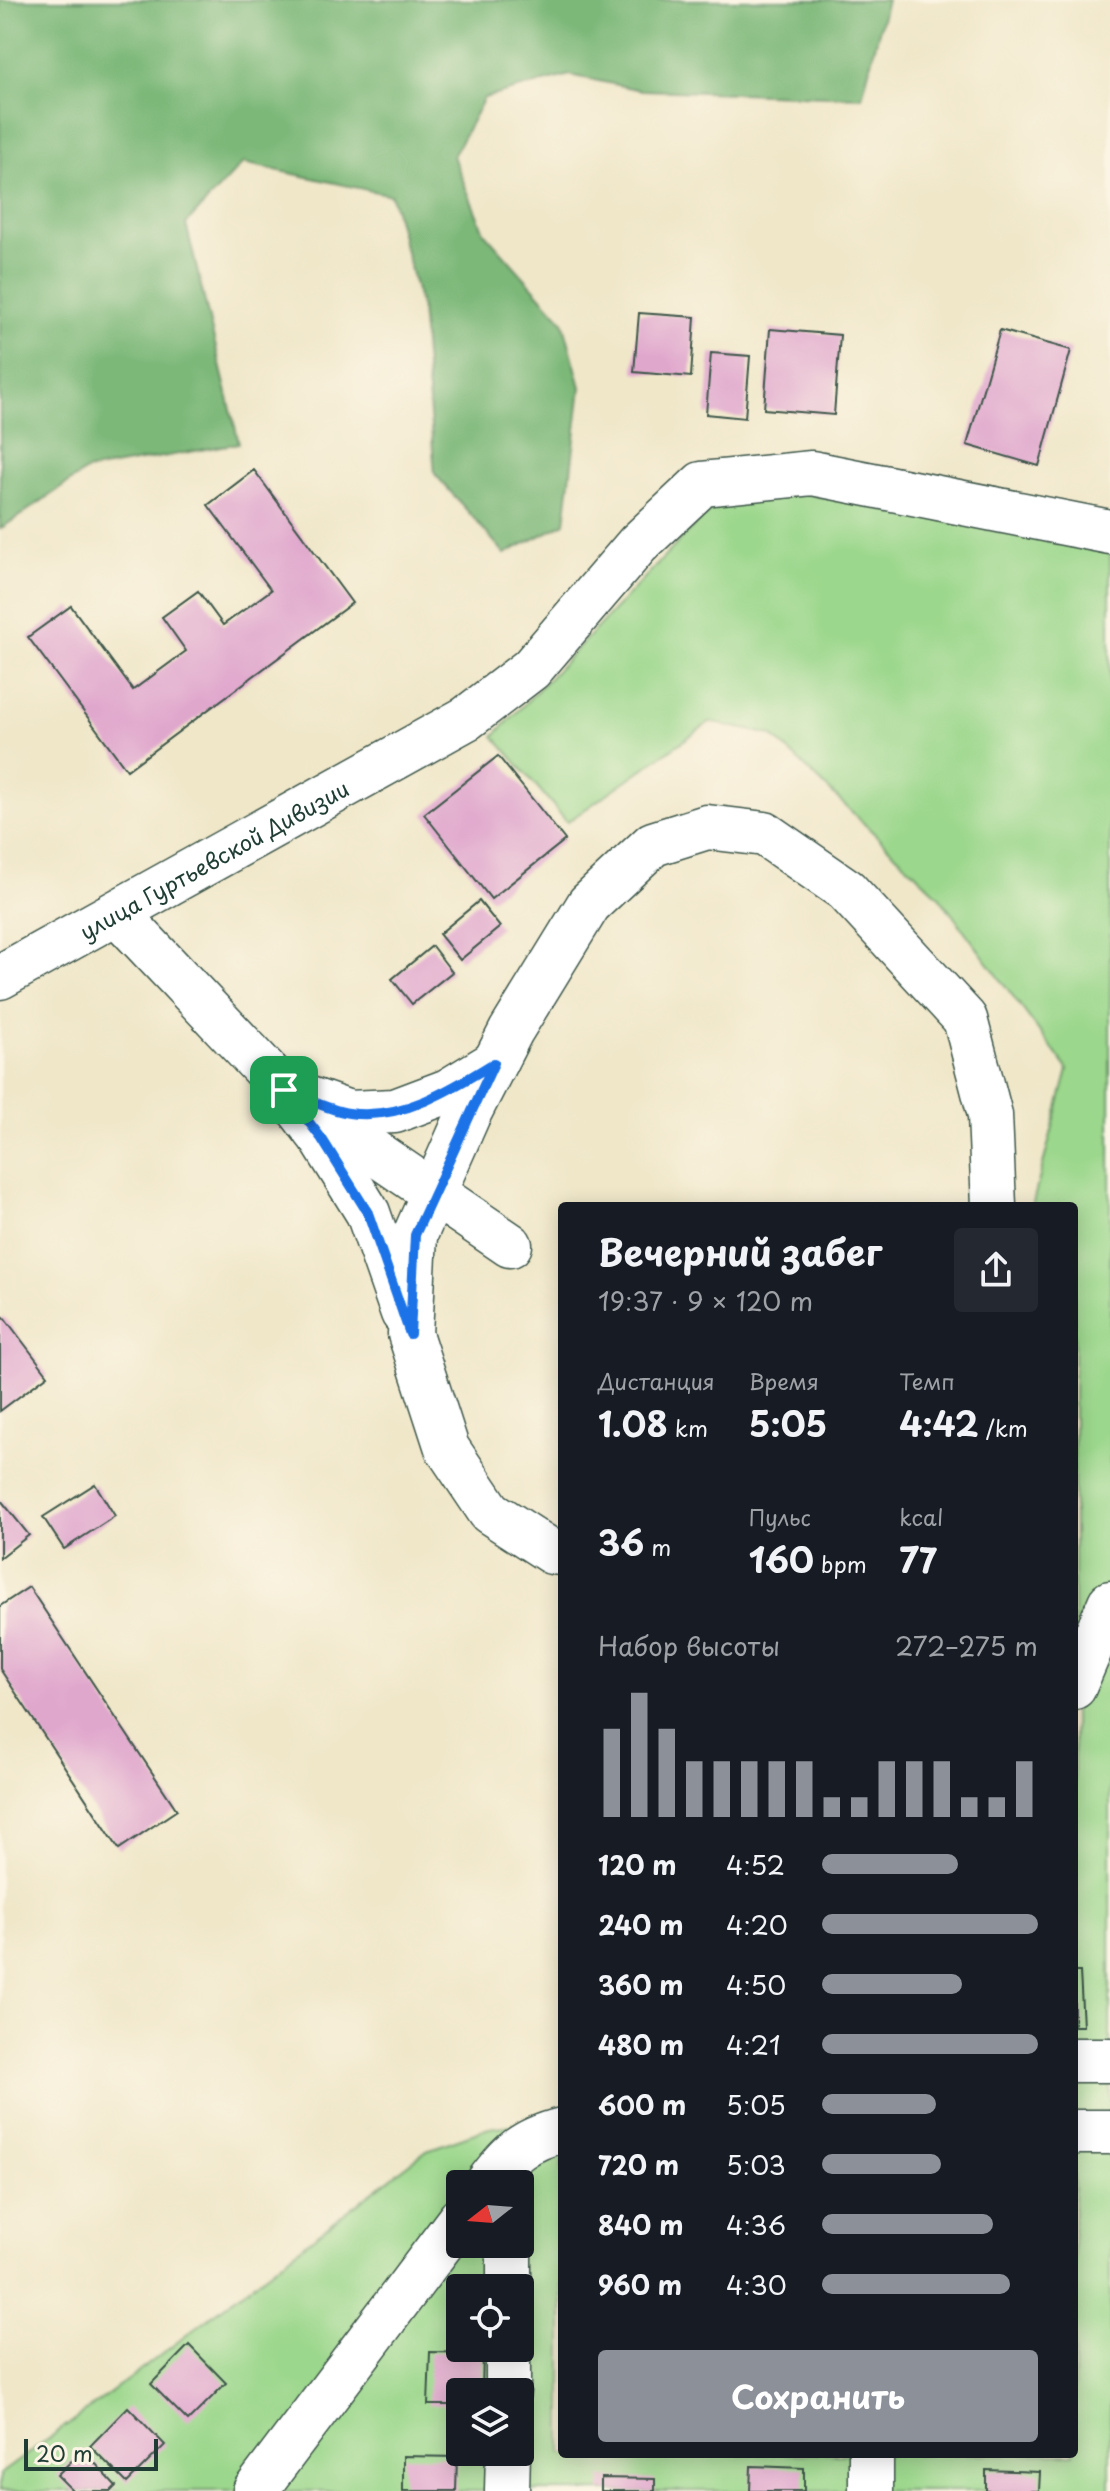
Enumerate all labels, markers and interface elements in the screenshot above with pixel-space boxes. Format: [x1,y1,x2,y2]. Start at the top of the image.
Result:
street label: улица Гуртьевской Дивизии [73,771,354,947]
pin [250,1056,318,1124]
icon: arrive [262,1068,306,1112]
text: Вечерний забег [598,1224,882,1278]
button: share [954,1228,1038,1312]
text: 19:37 · 9 × 120 m [598,1281,813,1320]
text: Дистанция [598,1364,715,1397]
text: Время [749,1364,819,1397]
text: Темп [899,1364,955,1397]
text: 1.08 [598,1397,668,1449]
text: 5:05 [749,1397,827,1449]
text: 4:42 [899,1397,979,1449]
text: km [668,1411,708,1444]
text: /km [979,1411,1028,1444]
text: Пульс [749,1500,811,1533]
text: kcal [899,1500,943,1533]
text: 36 [598,1516,644,1568]
text: m [644,1530,671,1563]
text: 160 [749,1533,814,1585]
text: 77 [899,1533,937,1585]
text: bpm [814,1547,867,1580]
text: Набор высоты [598,1626,780,1665]
text: 272–275 m [895,1626,1038,1665]
text: 120 m [598,1845,677,1884]
text: 4:52 [726,1845,785,1884]
text: 240 m [598,1905,683,1944]
text: 4:20 [726,1905,788,1944]
text: 360 m [598,1965,684,2004]
text: 4:50 [726,1965,786,2004]
text: 480 m [598,2025,684,2064]
text: 4:21 [726,2025,781,2064]
text: 600 m [598,2085,686,2124]
text: 5:05 [726,2085,786,2124]
text: 720 m [598,2145,679,2184]
text: 5:03 [726,2145,786,2184]
north arrow [446,2170,534,2258]
map controls [446,2170,534,2466]
text: 840 m [598,2205,683,2244]
text: 4:36 [726,2205,786,2244]
text: 960 m [598,2265,682,2304]
text: 4:30 [726,2265,787,2304]
button: locate [446,2274,534,2362]
button: Сохранить [598,2350,1038,2442]
button: layers [446,2378,534,2466]
scale bar [24,2435,158,2471]
text: 20 m [36,2436,93,2469]

